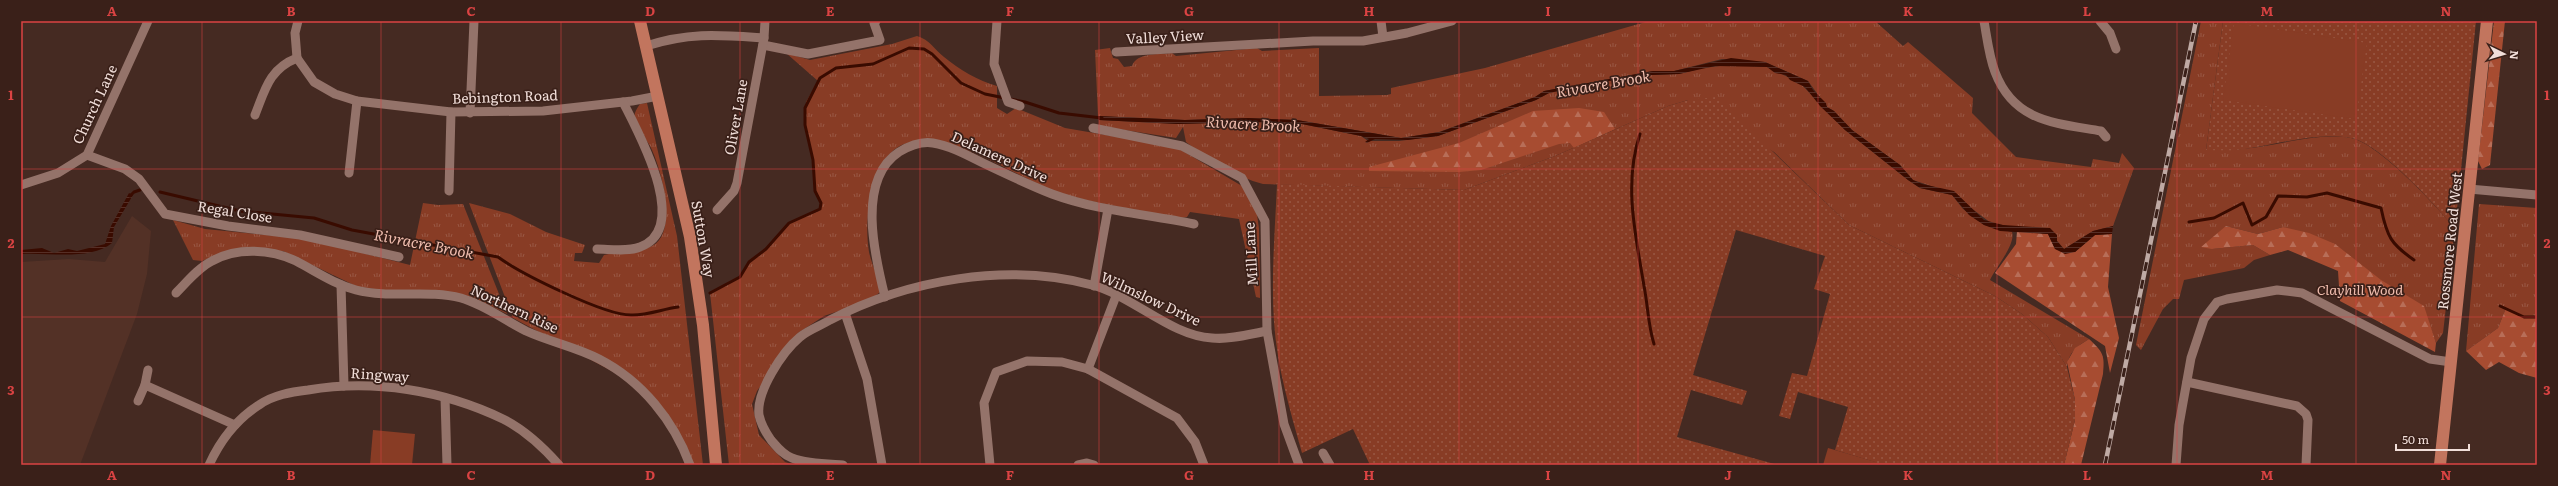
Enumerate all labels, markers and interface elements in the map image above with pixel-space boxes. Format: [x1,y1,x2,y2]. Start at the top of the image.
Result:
text: A [107,1,117,20]
text: B [287,1,296,20]
text: C [466,1,476,20]
text: D [645,1,655,20]
text: E [826,1,835,20]
text: F [1006,1,1014,20]
text: G [1184,1,1194,20]
text: H [1364,1,1375,20]
text: I [1545,1,1551,20]
text: J [1724,1,1732,20]
text: K [1903,1,1914,20]
text: L [2083,1,2091,20]
text: M [2261,1,2274,20]
text: N [2441,1,2452,20]
street label: Valley View [1126,24,1204,48]
north arrow [2484,34,2524,74]
text: N [2507,50,2523,60]
street label: Church Lane [67,61,121,147]
water label: Rivacre Brook [1554,63,1653,103]
street label: Oliver Lane [718,77,752,157]
street label: Bebington Road [452,84,559,108]
text: 1 [8,85,14,104]
text: 1 [2544,85,2550,104]
water label: Rivacre Brook [1205,109,1302,137]
street label: Delamere Drive [949,126,1051,186]
street label: Rossmore Road West [2432,171,2466,311]
street label: Regal Close [196,195,274,227]
street label: Sutton Way [687,199,721,280]
water label: Rivracre Brook [372,222,477,264]
street label: Mill Lane [1238,222,1262,286]
text: 2 [8,233,15,252]
text: 2 [2544,233,2551,252]
street label: Wilmslow Drive [1098,266,1204,330]
street label: Northern Rise [468,279,562,337]
park label: Clayhill Wood [2317,279,2403,299]
street label: Ringway [350,362,411,386]
text: 3 [7,380,15,399]
text: 3 [2543,380,2551,399]
scale bar [2396,426,2469,452]
text: 50 m [2402,430,2429,448]
text: A [107,465,117,484]
text: B [287,465,296,484]
text: C [466,465,476,484]
text: D [645,465,655,484]
text: E [826,465,835,484]
text: F [1006,465,1014,484]
text: G [1184,465,1194,484]
text: H [1364,465,1375,484]
text: I [1545,465,1551,484]
text: J [1724,465,1732,484]
text: K [1903,465,1914,484]
text: L [2083,465,2091,484]
text: M [2261,465,2274,484]
text: N [2441,465,2452,484]

